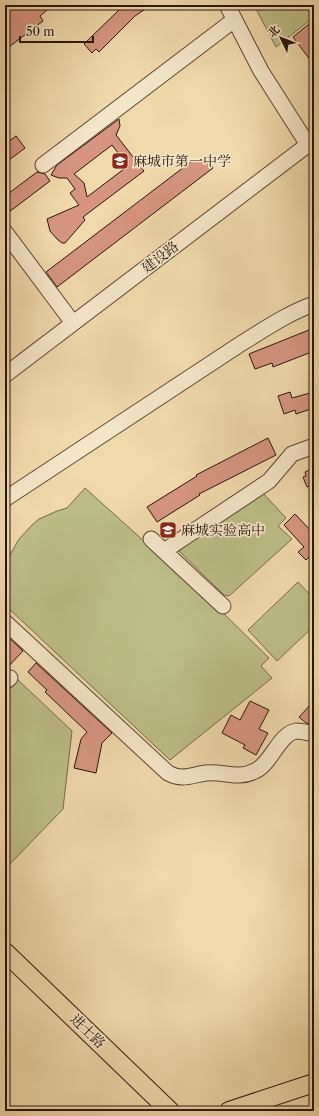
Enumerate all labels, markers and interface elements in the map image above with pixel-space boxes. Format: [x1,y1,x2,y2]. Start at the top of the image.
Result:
scale bar [20,18,93,44]
north arrow [261,18,301,58]
text: 北 [265,22,283,40]
text: 50 m [26,24,55,39]
school or university icon: 麻城市第一中学 [110,151,130,171]
place label: 麻城市第一中学 [133,152,231,170]
street label: 建设路 [138,237,182,277]
school or university icon: 麻城实验高中 [158,520,178,540]
place label: 麻城实验高中 [181,521,265,539]
street label: 进士路 [67,1010,109,1052]

